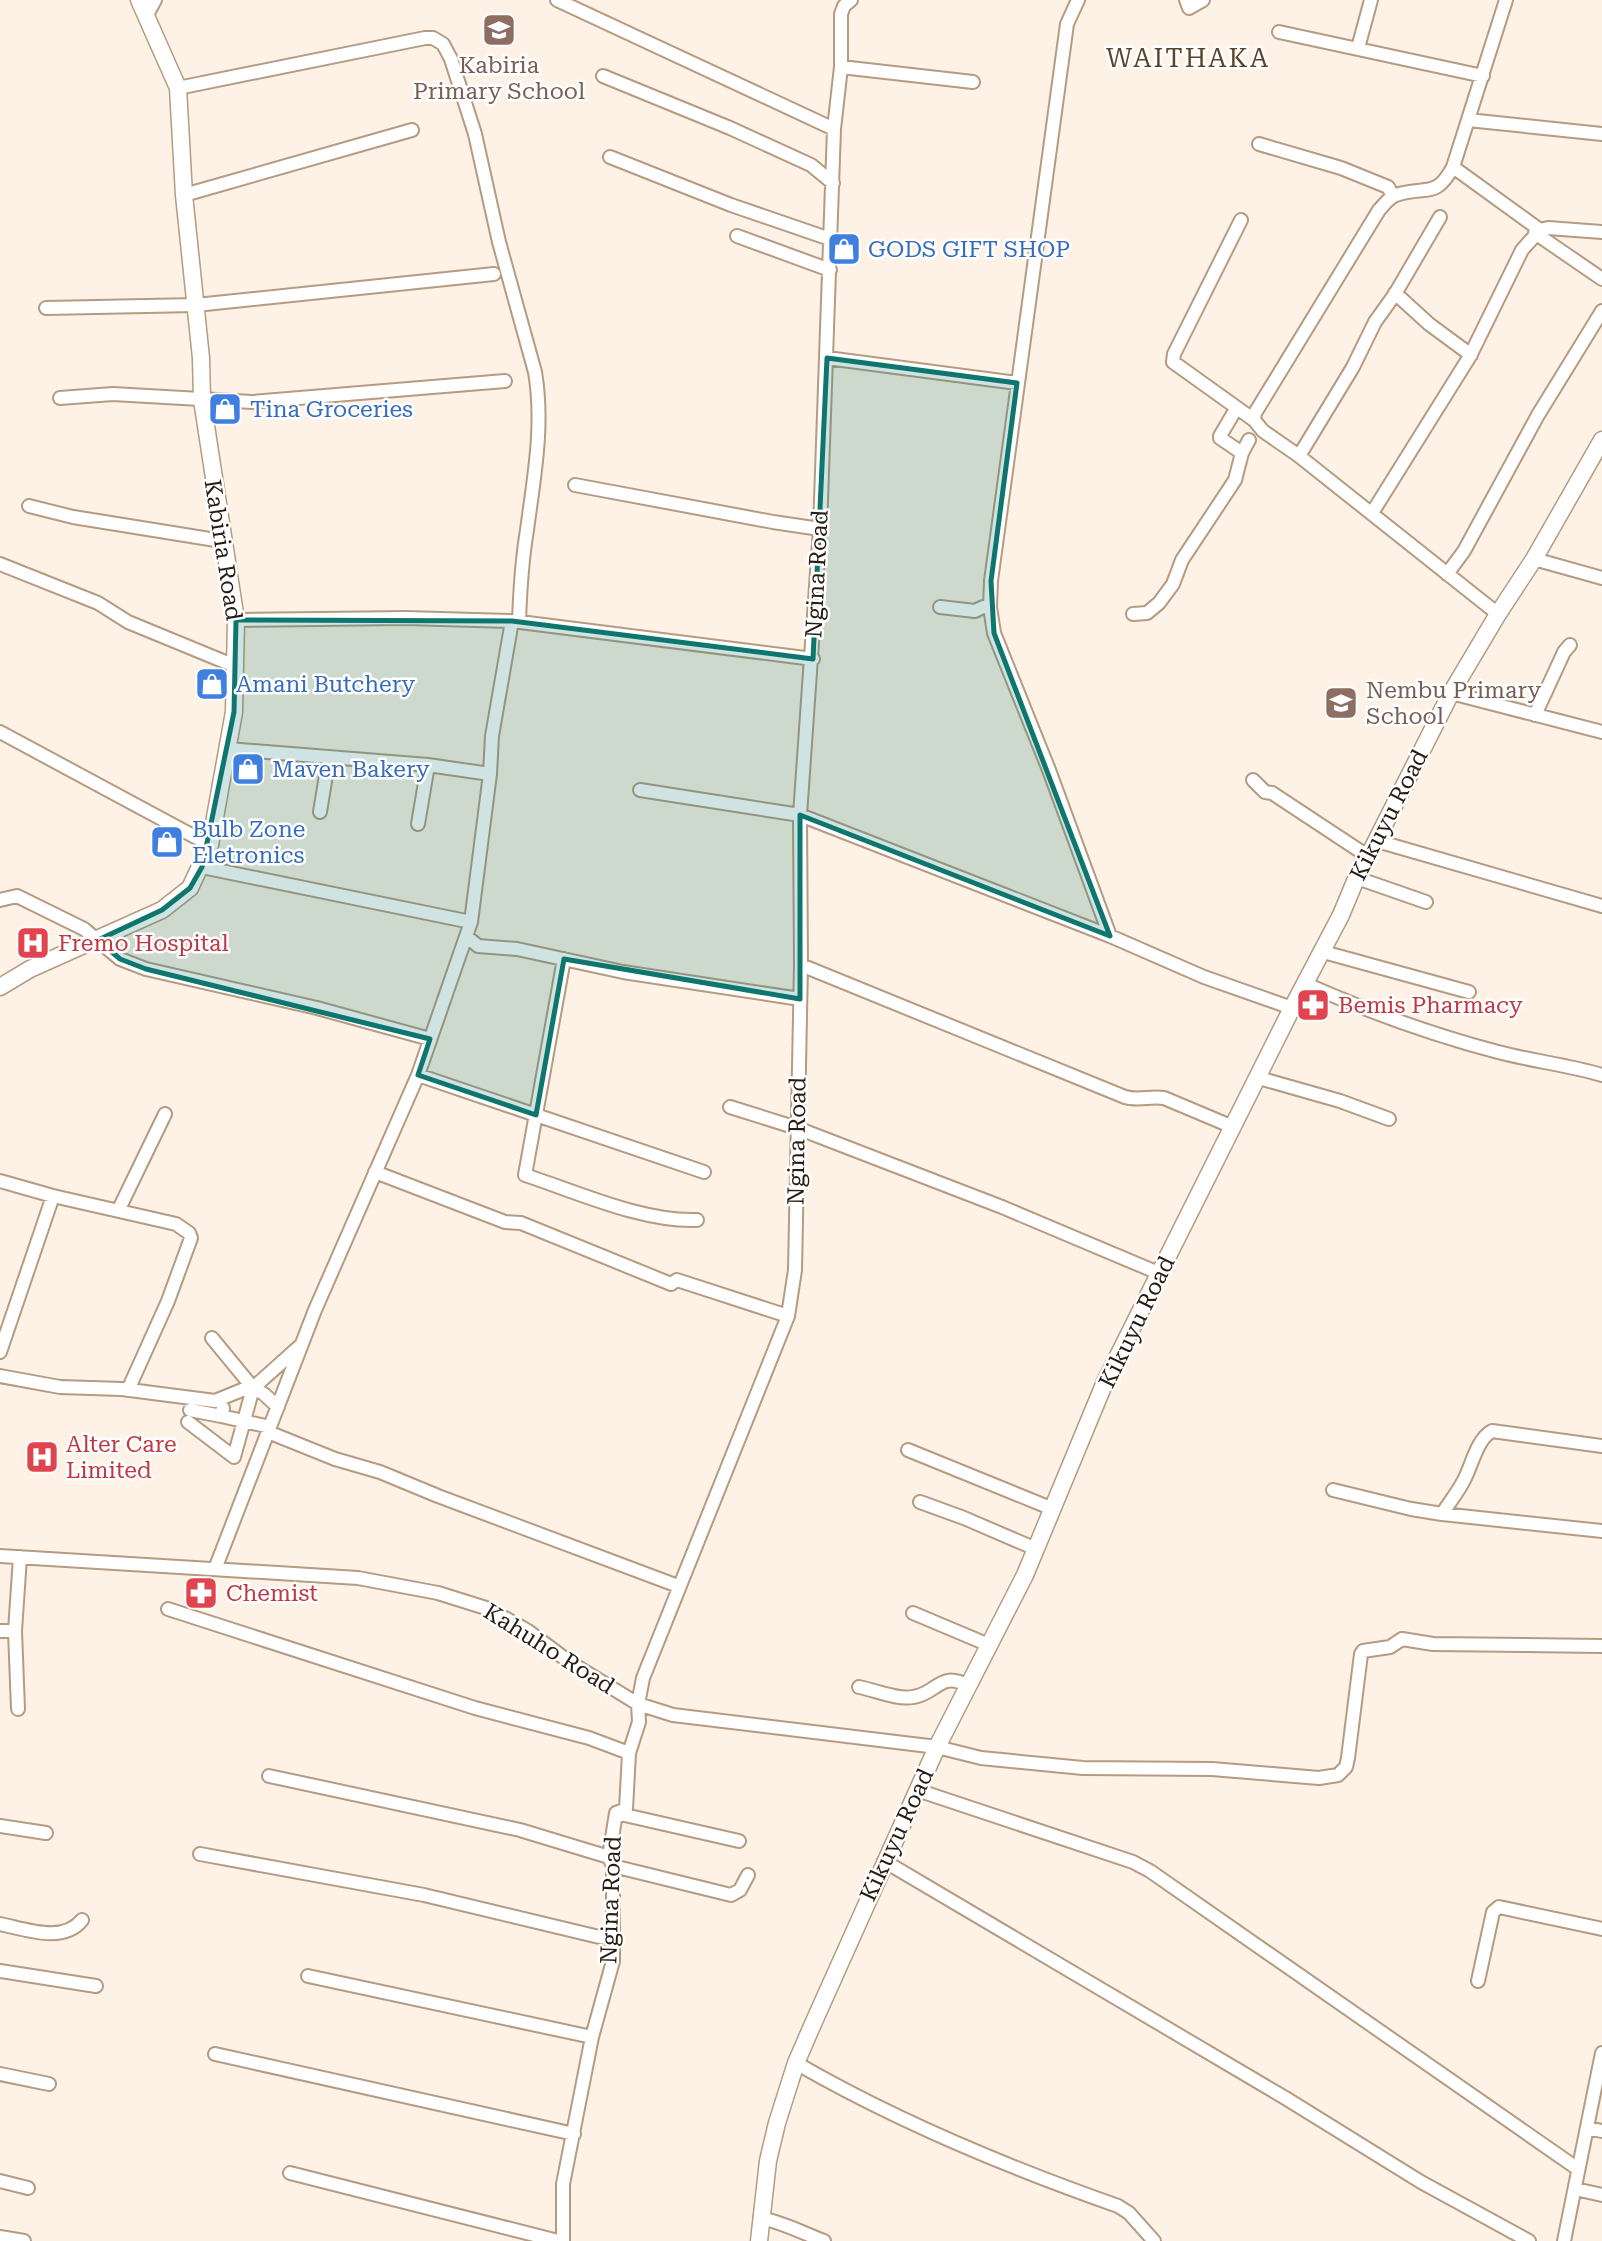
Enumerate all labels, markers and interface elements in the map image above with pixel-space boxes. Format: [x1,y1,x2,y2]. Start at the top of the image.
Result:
school or university icon: Kabiria Primary School [480,11,518,49]
district label: WAITHAKA [1106,43,1270,73]
place label: Kabiria Primary School [413,52,585,105]
shop icon: GODS GIFT SHOP [825,230,863,268]
place label: GODS GIFT SHOP [868,236,1070,263]
shop icon: Tina Groceries [206,390,244,428]
place label: Tina Groceries [250,396,413,423]
street label: Kabiria Road [199,477,248,623]
street label: Ngina Road [800,509,834,639]
shop icon: Amani Butchery [193,665,231,703]
place label: Amani Butchery [236,671,416,698]
place label: Nembu Primary School [1366,677,1541,730]
school or university icon: Nembu Primary School [1322,684,1360,722]
street label: Kikuyu Road [1344,745,1434,885]
shop icon: Maven Bakery [229,750,267,788]
place label: Maven Bakery [272,756,430,783]
place label: Bulb Zone Eletronics [192,816,305,869]
shop icon: Bulb Zone Eletronics [148,823,186,861]
hospital icon: Fremo Hospital [14,924,52,962]
place label: Fremo Hospital [58,930,229,957]
pharmacy icon: Bemis Pharmacy [1294,986,1332,1024]
place label: Bemis Pharmacy [1338,992,1523,1019]
street label: Ngina Road [782,1076,812,1205]
street label: Kikuyu Road [1093,1251,1181,1392]
place label: Alter Care Limited [66,1431,177,1484]
hospital icon: Alter Care Limited [23,1438,61,1476]
pharmacy icon: Chemist [182,1574,220,1612]
place label: Chemist [226,1580,318,1607]
street label: Kahuho Road [479,1598,620,1700]
street label: Kikuyu Road [854,1764,940,1906]
street label: Ngina Road [595,1835,627,1965]

